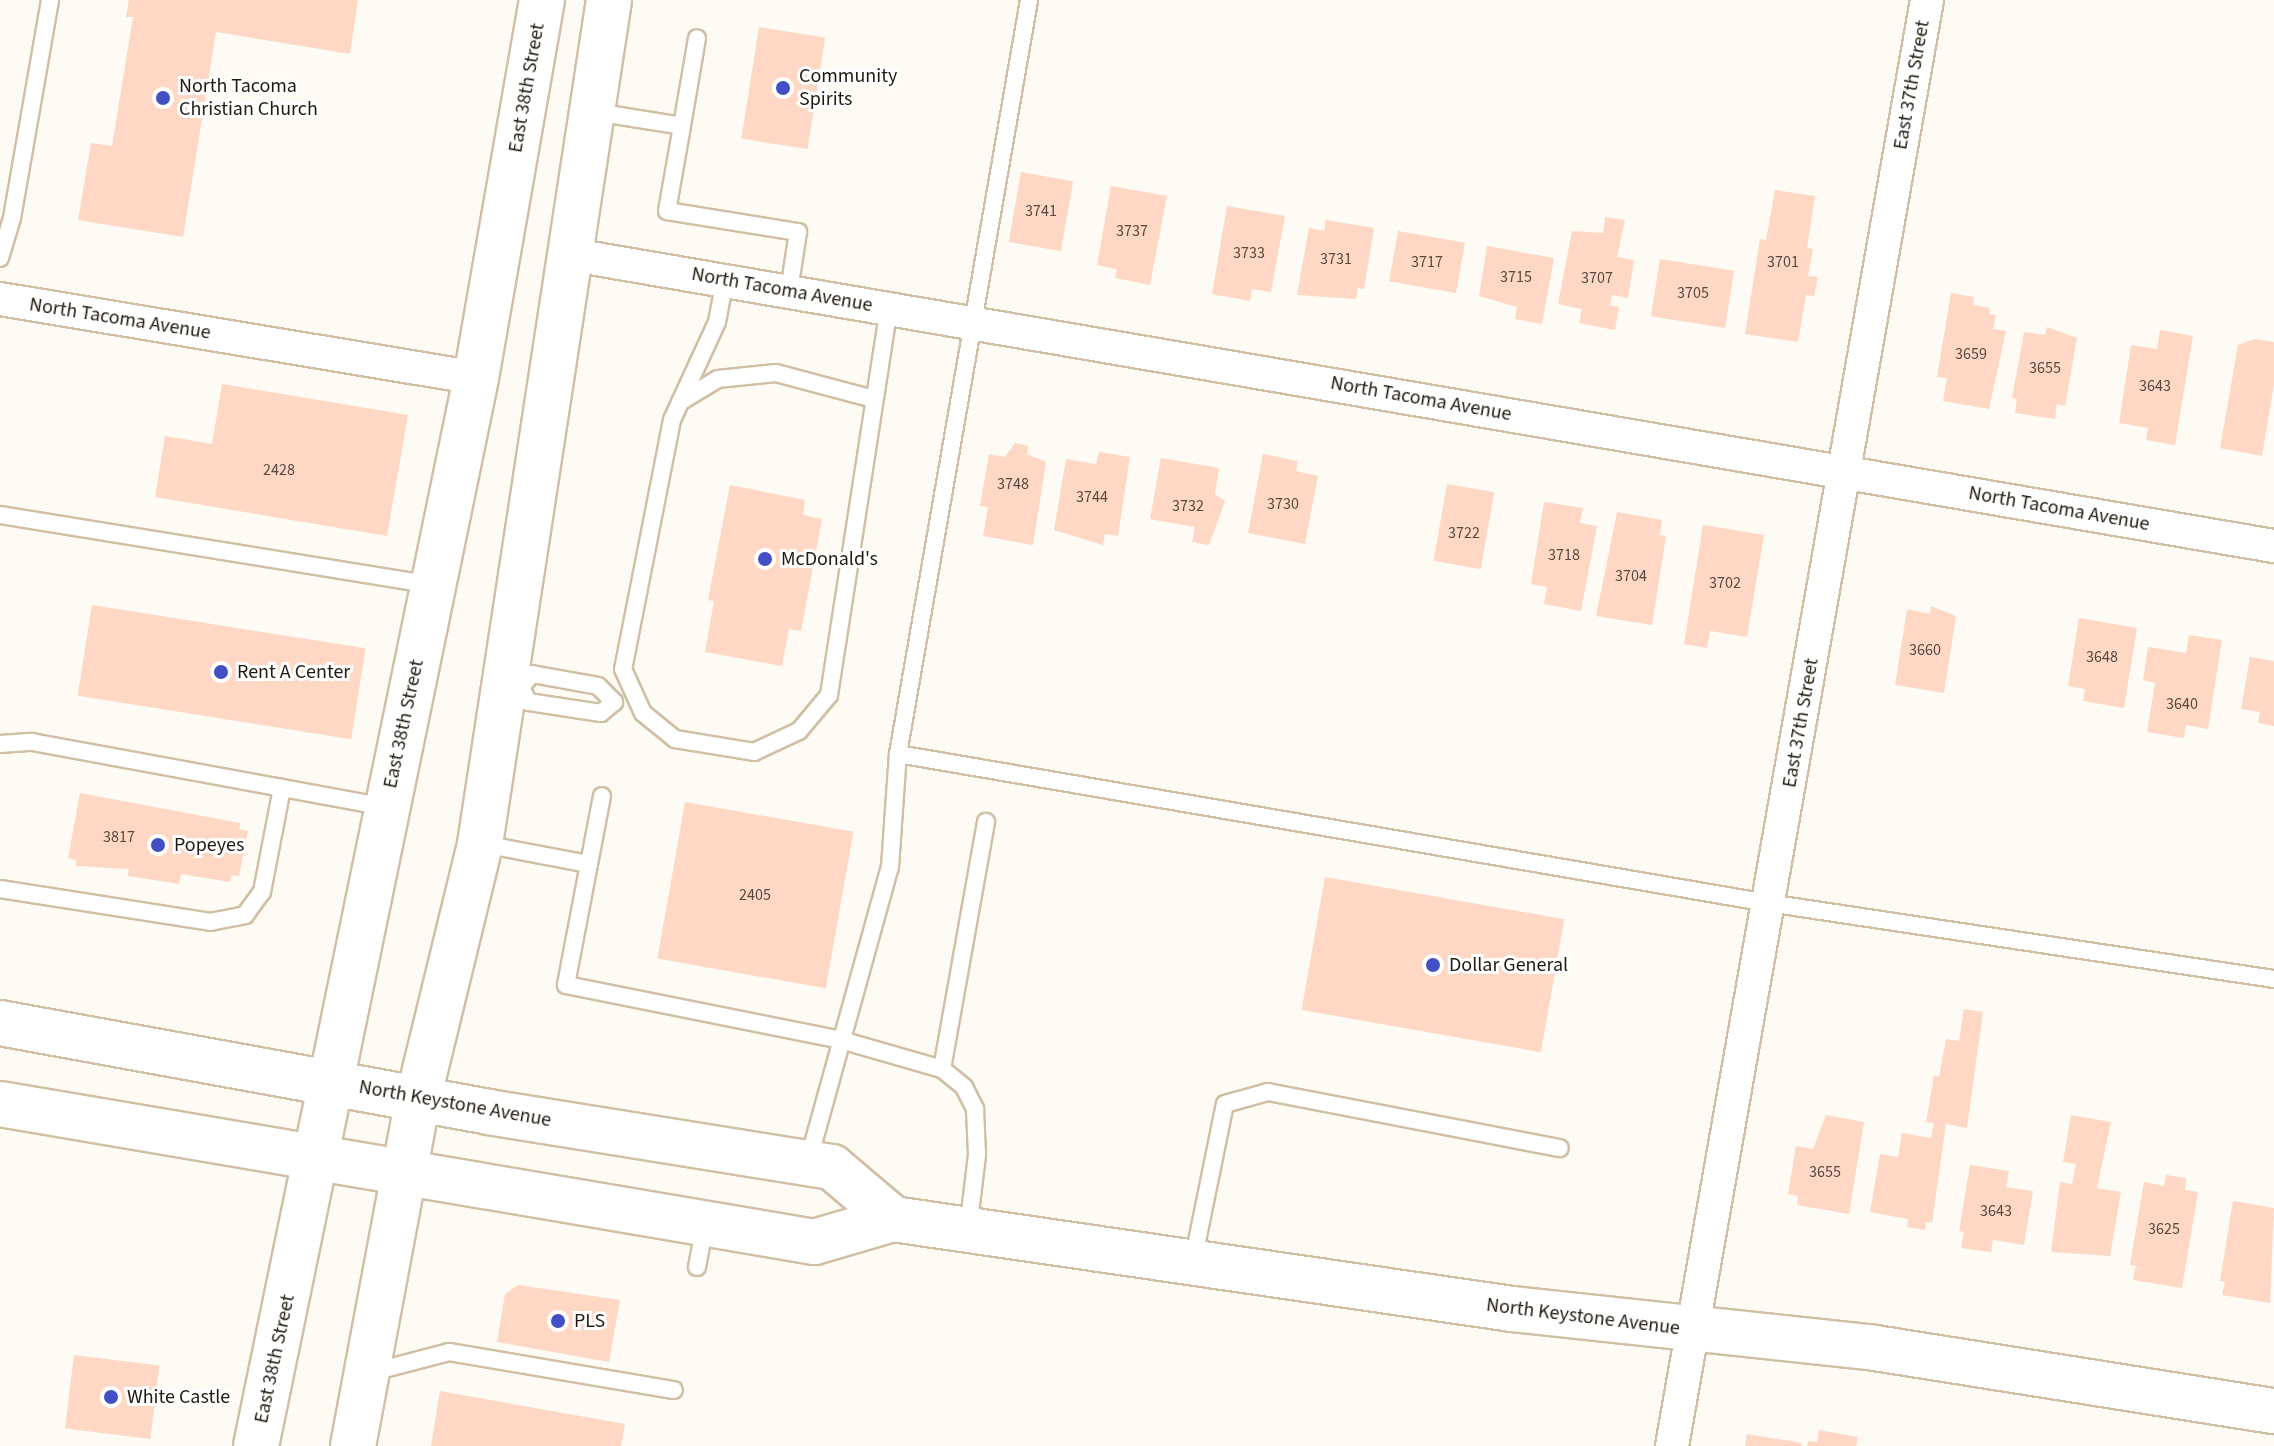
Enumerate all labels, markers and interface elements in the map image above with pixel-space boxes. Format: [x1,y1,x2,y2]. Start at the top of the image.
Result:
street label: East 37th Street [1889,18,1935,152]
street label: East 38th Street [504,21,550,155]
place label: Community Spirits [799,64,897,111]
place label: North Tacoma Christian Church [179,74,318,121]
marker: Community Spirits [774,79,792,97]
marker: North Tacoma Christian Church [154,89,172,107]
house number: 3741 [1025,201,1057,221]
house number: 3737 [1116,221,1148,241]
house number: 3733 [1233,243,1265,263]
house number: 3731 [1320,249,1352,269]
house number: 3717 [1411,252,1443,272]
house number: 3701 [1767,252,1799,272]
street label: North Tacoma Avenue [690,262,874,318]
house number: 3715 [1500,267,1532,287]
house number: 3707 [1581,268,1613,288]
house number: 3705 [1677,283,1709,303]
street label: North Tacoma Avenue [27,293,213,345]
house number: 3659 [1955,344,1987,364]
house number: 3655 [2029,358,2061,378]
street label: North Tacoma Avenue [1329,371,1513,427]
house number: 3643 [2139,376,2171,396]
house number: 2428 [263,460,295,480]
house number: 3748 [997,474,1029,494]
street label: North Tacoma Avenue [1967,481,2151,537]
house number: 3744 [1076,487,1108,507]
house number: 3730 [1267,494,1299,514]
house number: 3732 [1172,496,1204,516]
house number: 3722 [1448,523,1480,543]
house number: 3718 [1548,545,1580,565]
place label: McDonald's [781,547,878,571]
marker: McDonald's [756,550,774,568]
house number: 3704 [1615,566,1647,586]
house number: 3702 [1709,573,1741,593]
house number: 3660 [1909,640,1941,660]
house number: 3648 [2086,647,2118,667]
street label: East 37th Street [1778,656,1824,790]
street label: East 38th Street [379,657,429,791]
place label: Rent A Center [237,660,350,684]
marker: Rent A Center [212,663,230,681]
house number: 3640 [2166,694,2198,714]
house number: 3817 [103,827,135,847]
place label: Popeyes [174,833,244,857]
marker: Popeyes [149,836,167,854]
house number: 2405 [739,885,771,905]
place label: Dollar General [1449,953,1568,977]
marker: Dollar General [1424,956,1442,974]
street label: North Keystone Avenue [357,1075,553,1133]
house number: 3655 [1809,1162,1841,1182]
house number: 3643 [1980,1201,2012,1221]
house number: 3625 [2148,1219,2180,1239]
street label: East 38th Street [250,1292,300,1426]
street label: North Keystone Avenue [1485,1293,1681,1341]
place label: PLS [574,1309,605,1333]
marker: PLS [549,1312,567,1330]
place label: White Castle [127,1385,230,1409]
marker: White Castle [102,1388,120,1406]

